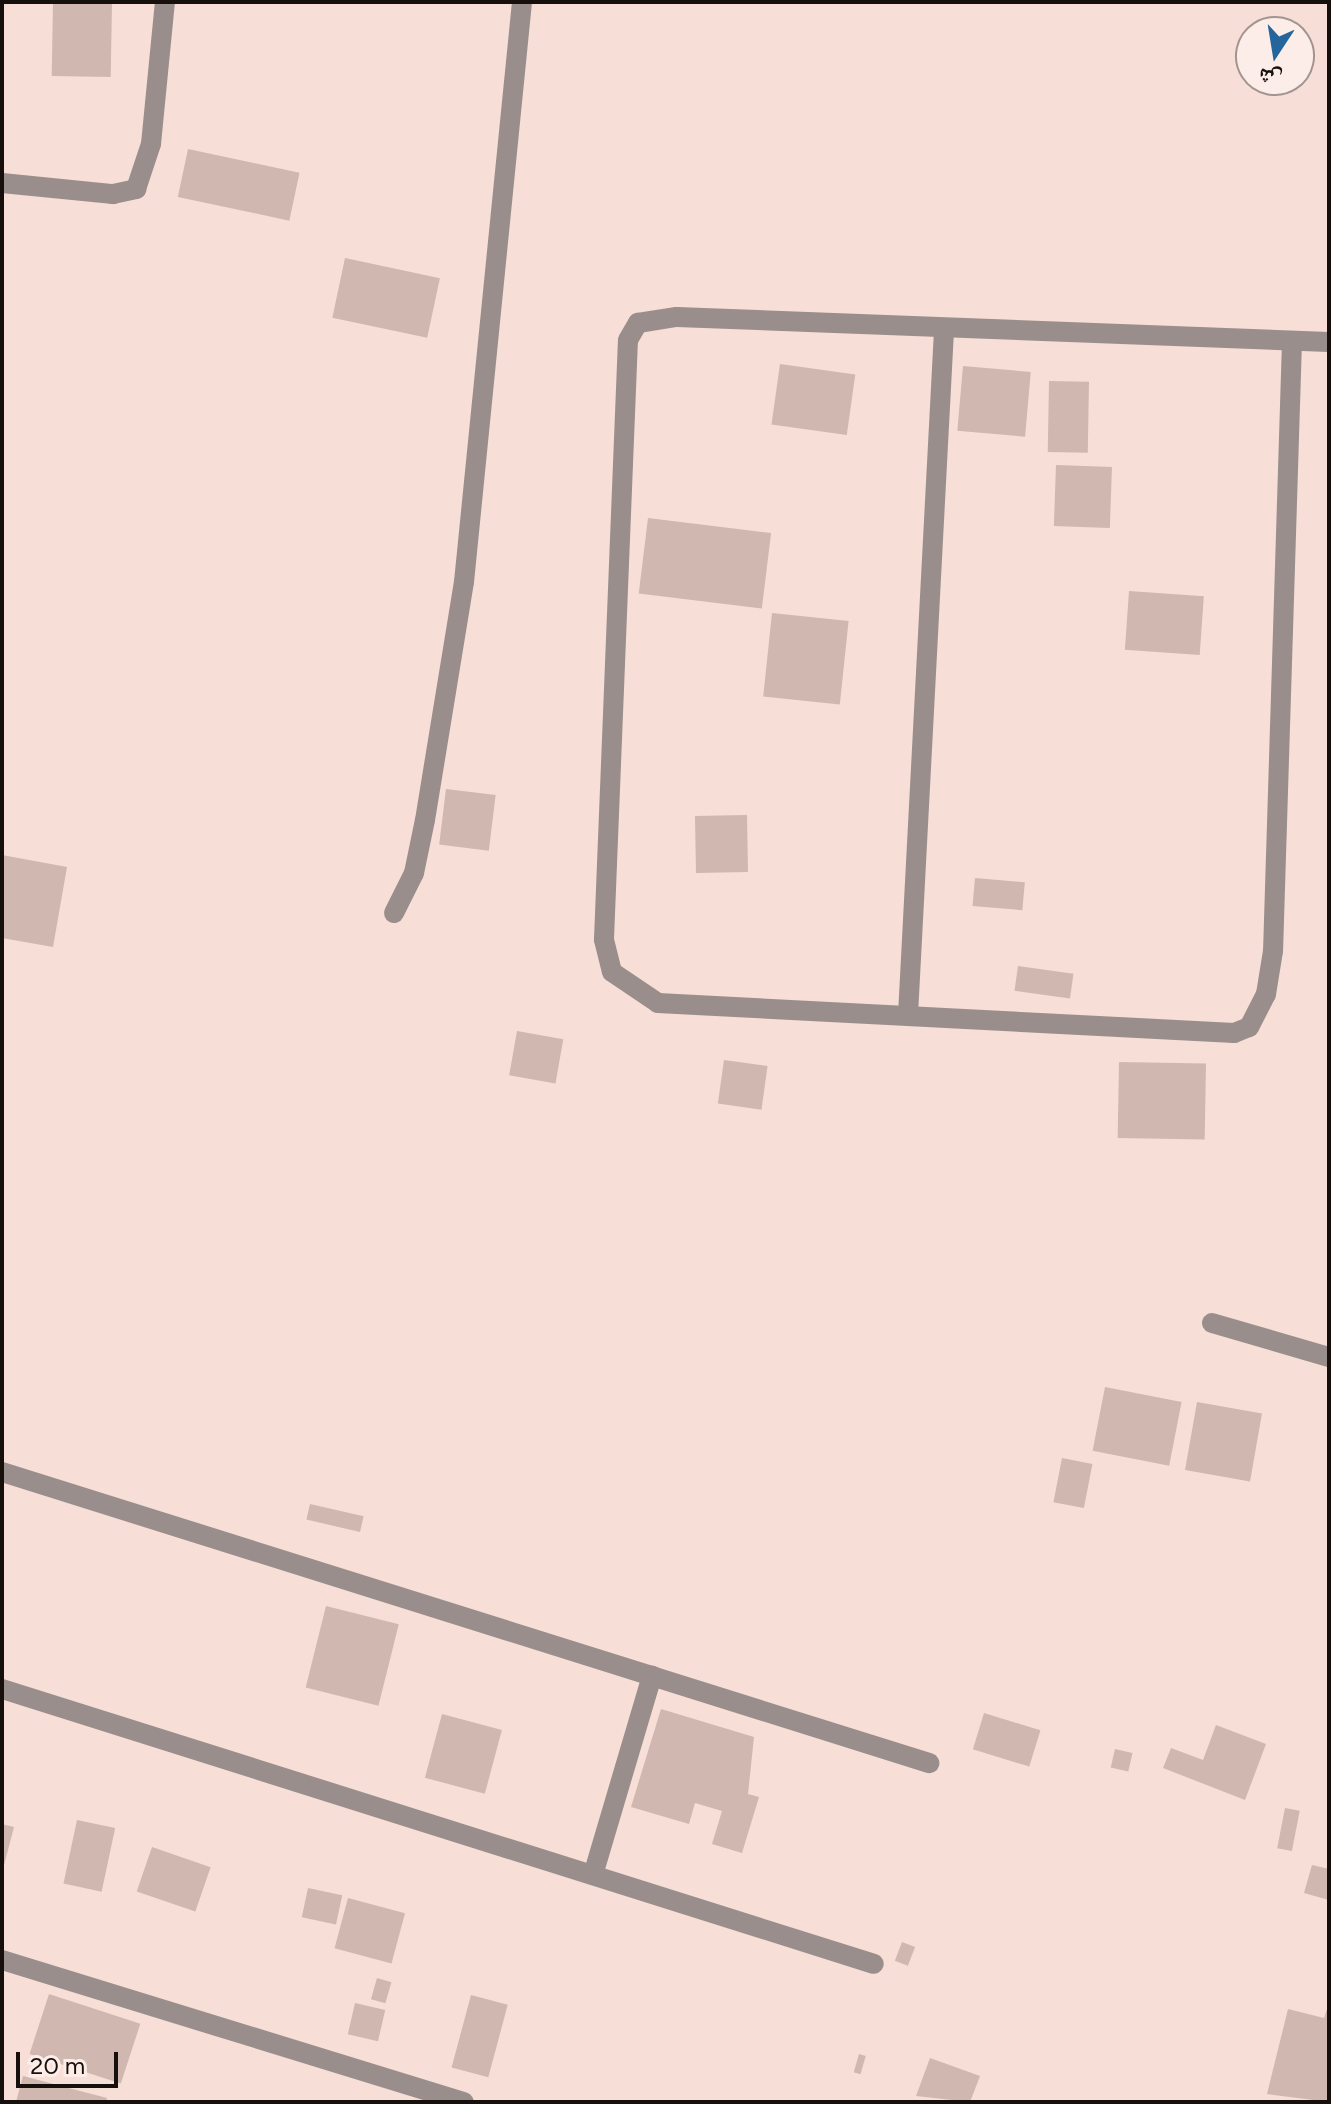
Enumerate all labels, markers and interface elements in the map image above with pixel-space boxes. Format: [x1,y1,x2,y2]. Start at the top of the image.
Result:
north arrow [1235,16,1315,96]
text: ش [1256,62,1285,94]
scale bar [20,2036,122,2086]
text: 20 m [30,2051,85,2080]

